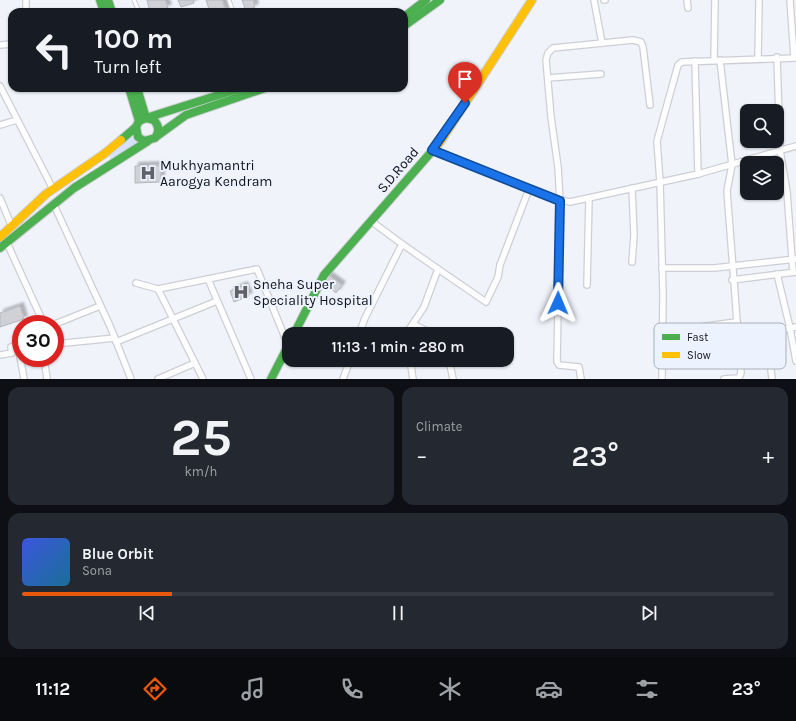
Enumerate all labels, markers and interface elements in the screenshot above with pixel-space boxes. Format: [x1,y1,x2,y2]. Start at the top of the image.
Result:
text: 100 m [94,22,173,55]
icon: left [28,24,80,76]
text: Turn left [94,56,162,78]
pin [448,62,482,103]
icon: arrive [454,68,476,90]
map controls [740,104,784,200]
button: search [740,104,784,148]
street label: S.D.Road [374,144,422,196]
button: layers [740,156,784,200]
place label: Mukhyamantri Aarogya Kendram [160,157,272,190]
hospital icon: Mukhyamantri Aarogya Kendram [139,164,157,182]
place label: Sneha Super Speciality Hospital [253,276,373,309]
position arrow [537,282,579,324]
hospital icon: Sneha Super Speciality Hospital [232,283,250,301]
speed limit sign: 30 [12,315,64,367]
legend [654,323,786,369]
text: Fast [687,331,708,344]
text: 11:13 · 1 min · 280 m [332,338,464,356]
text: Slow [687,349,711,362]
text: 25 [170,407,232,468]
text: Climate [416,419,462,434]
text: 23° [571,438,619,474]
text: − [416,443,428,469]
text: + [762,443,774,469]
text: km/h [185,464,217,479]
text: Blue Orbit [82,545,154,563]
text: Sona [82,563,112,578]
icon: previous [136,602,158,624]
icon: pause [387,602,409,624]
icon: next [638,602,660,624]
icon: directions [141,675,169,703]
icon: music [239,675,267,703]
icon: phone [338,675,366,703]
icon: climate [436,675,464,703]
icon: car [535,675,563,703]
icon: filters [633,675,661,703]
text: 11:12 [35,678,70,700]
text: 23° [732,678,761,700]

